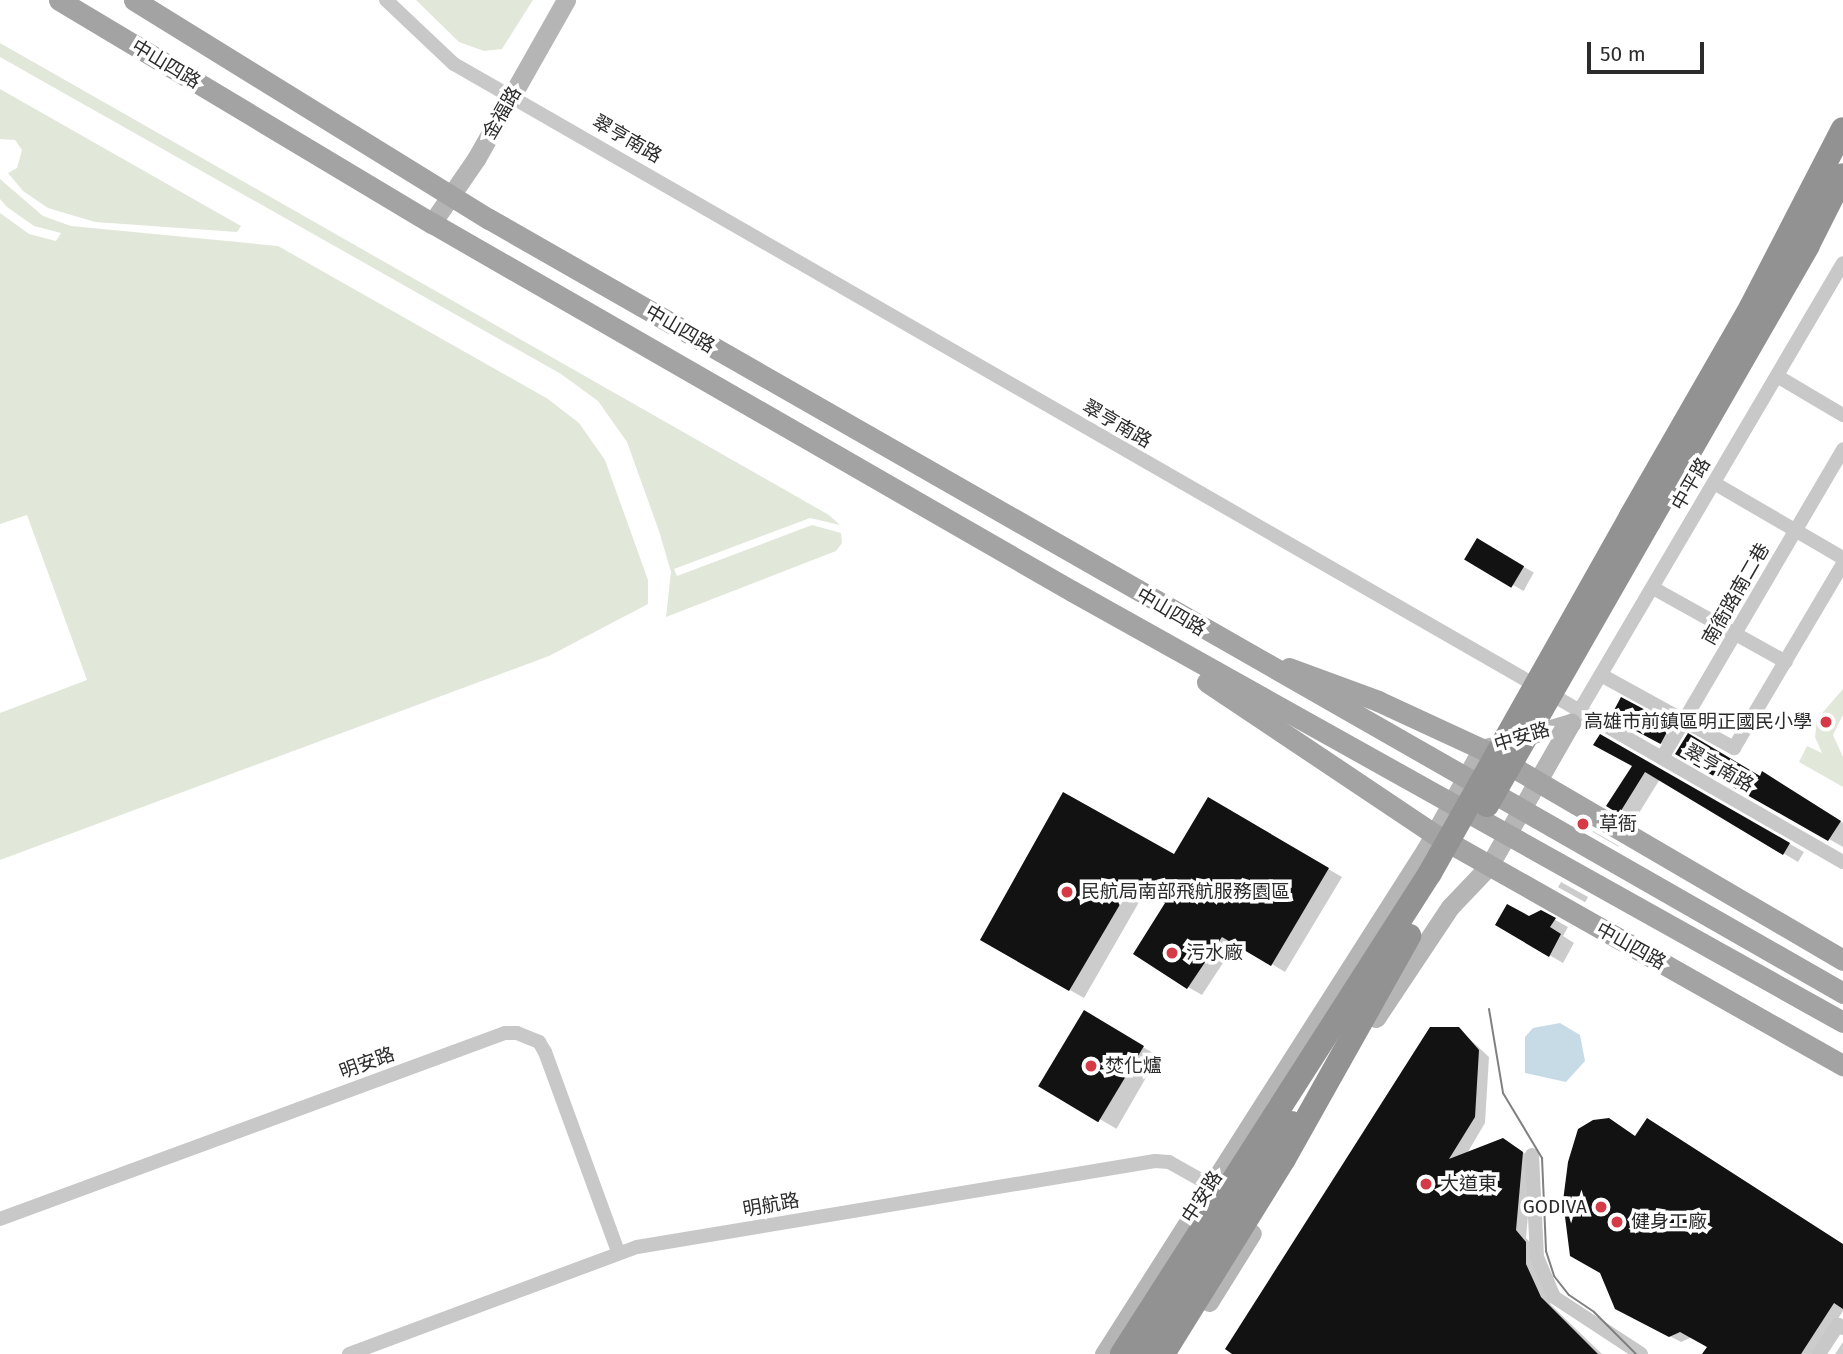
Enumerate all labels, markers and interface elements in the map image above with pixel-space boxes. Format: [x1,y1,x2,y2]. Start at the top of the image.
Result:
scale bar [1591,28,1708,72]
street label: 中山四路 [128,35,204,93]
text: 50 m [1600,41,1646,67]
street label: 金福路 [478,83,526,143]
street label: 翠亨南路 [588,110,666,168]
street label: 中山四路 [641,300,719,358]
street label: 翠亨南路 [1078,395,1156,453]
street label: 中平路 [1667,454,1715,514]
street label: 南衙路南二巷 [1698,539,1774,649]
street label: 中山四路 [1132,583,1210,641]
place label: 高雄市前鎮區明正國民小學 [1584,711,1812,733]
marker: 高雄市前鎮區明正國民小學 [1818,714,1834,730]
street label: 中安路 [1491,718,1553,756]
street label: 翠亨南路 [1680,739,1758,797]
place label: 草衙 [1599,813,1637,835]
marker: 草衙 [1573,814,1593,834]
place label: 民航局南部飛航服務園區 [1081,881,1290,903]
marker: 民航局南部飛航服務園區 [1059,884,1075,900]
street label: 中山四路 [1592,918,1670,974]
place label: 污水廠 [1186,942,1243,964]
marker: 污水廠 [1164,945,1180,961]
street label: 明安路 [336,1043,398,1083]
place label: 焚化爐 [1105,1055,1162,1077]
marker: 焚化爐 [1083,1058,1099,1074]
street label: 中安路 [1177,1167,1227,1227]
place label: 大道東 [1440,1173,1497,1195]
marker: 大道東 [1418,1176,1434,1192]
street label: 明航路 [741,1189,801,1221]
place label: GODIVA [1523,1196,1587,1218]
marker: GODIVA [1593,1199,1609,1215]
place label: 健身工廠 [1631,1211,1707,1233]
marker: 健身工廠 [1609,1214,1625,1230]

